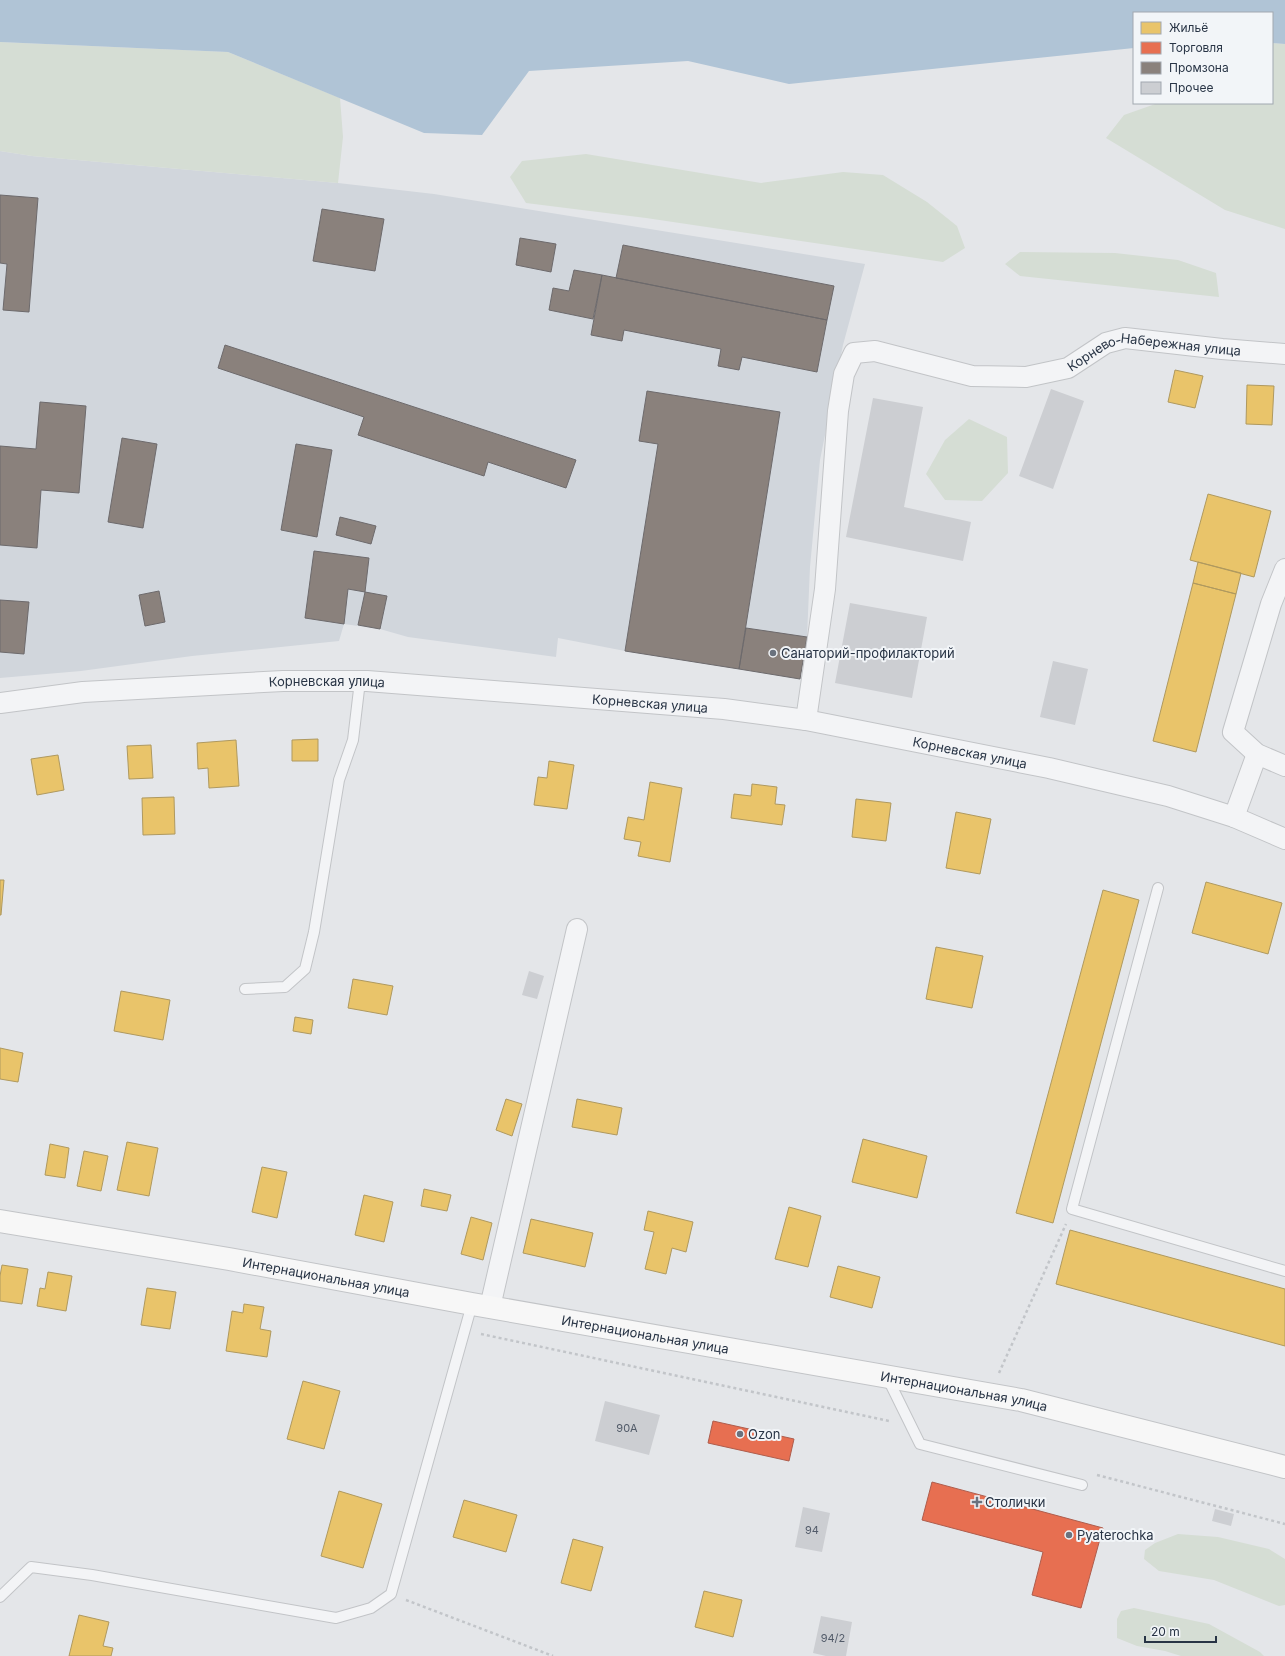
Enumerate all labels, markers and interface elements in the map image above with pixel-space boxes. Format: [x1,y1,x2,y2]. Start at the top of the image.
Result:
legend [1133,12,1273,104]
text: Жильё [1169,20,1208,35]
text: Торговля [1169,40,1223,55]
text: Промзона [1169,60,1229,75]
text: Прочее [1169,80,1214,95]
street label: Корнево-Набережная улица [1064,330,1242,374]
place label: Санаторий-профилакторий [781,645,955,661]
marker: Санаторий-профилакторий [768,648,778,658]
street label: Корневская улица [268,673,386,690]
street label: Корневская улица [592,691,709,716]
street label: Корневская улица [911,733,1029,772]
street label: Интернациональная улица [241,1254,411,1300]
street label: Интернациональная улица [560,1312,730,1357]
street label: Интернациональная улица [879,1368,1049,1414]
house number: 90А [616,1421,638,1435]
place label: Ozon [748,1426,780,1442]
marker: Ozon [735,1429,745,1439]
place label: Столички [985,1494,1046,1510]
marker: Столички [972,1497,982,1507]
house number: 94 [805,1523,819,1537]
place label: Pyaterochka [1077,1527,1154,1543]
marker: Pyaterochka [1064,1530,1074,1540]
scale bar [1145,1618,1216,1644]
text: 20 m [1151,1624,1180,1639]
house number: 94/2 [821,1631,845,1645]

